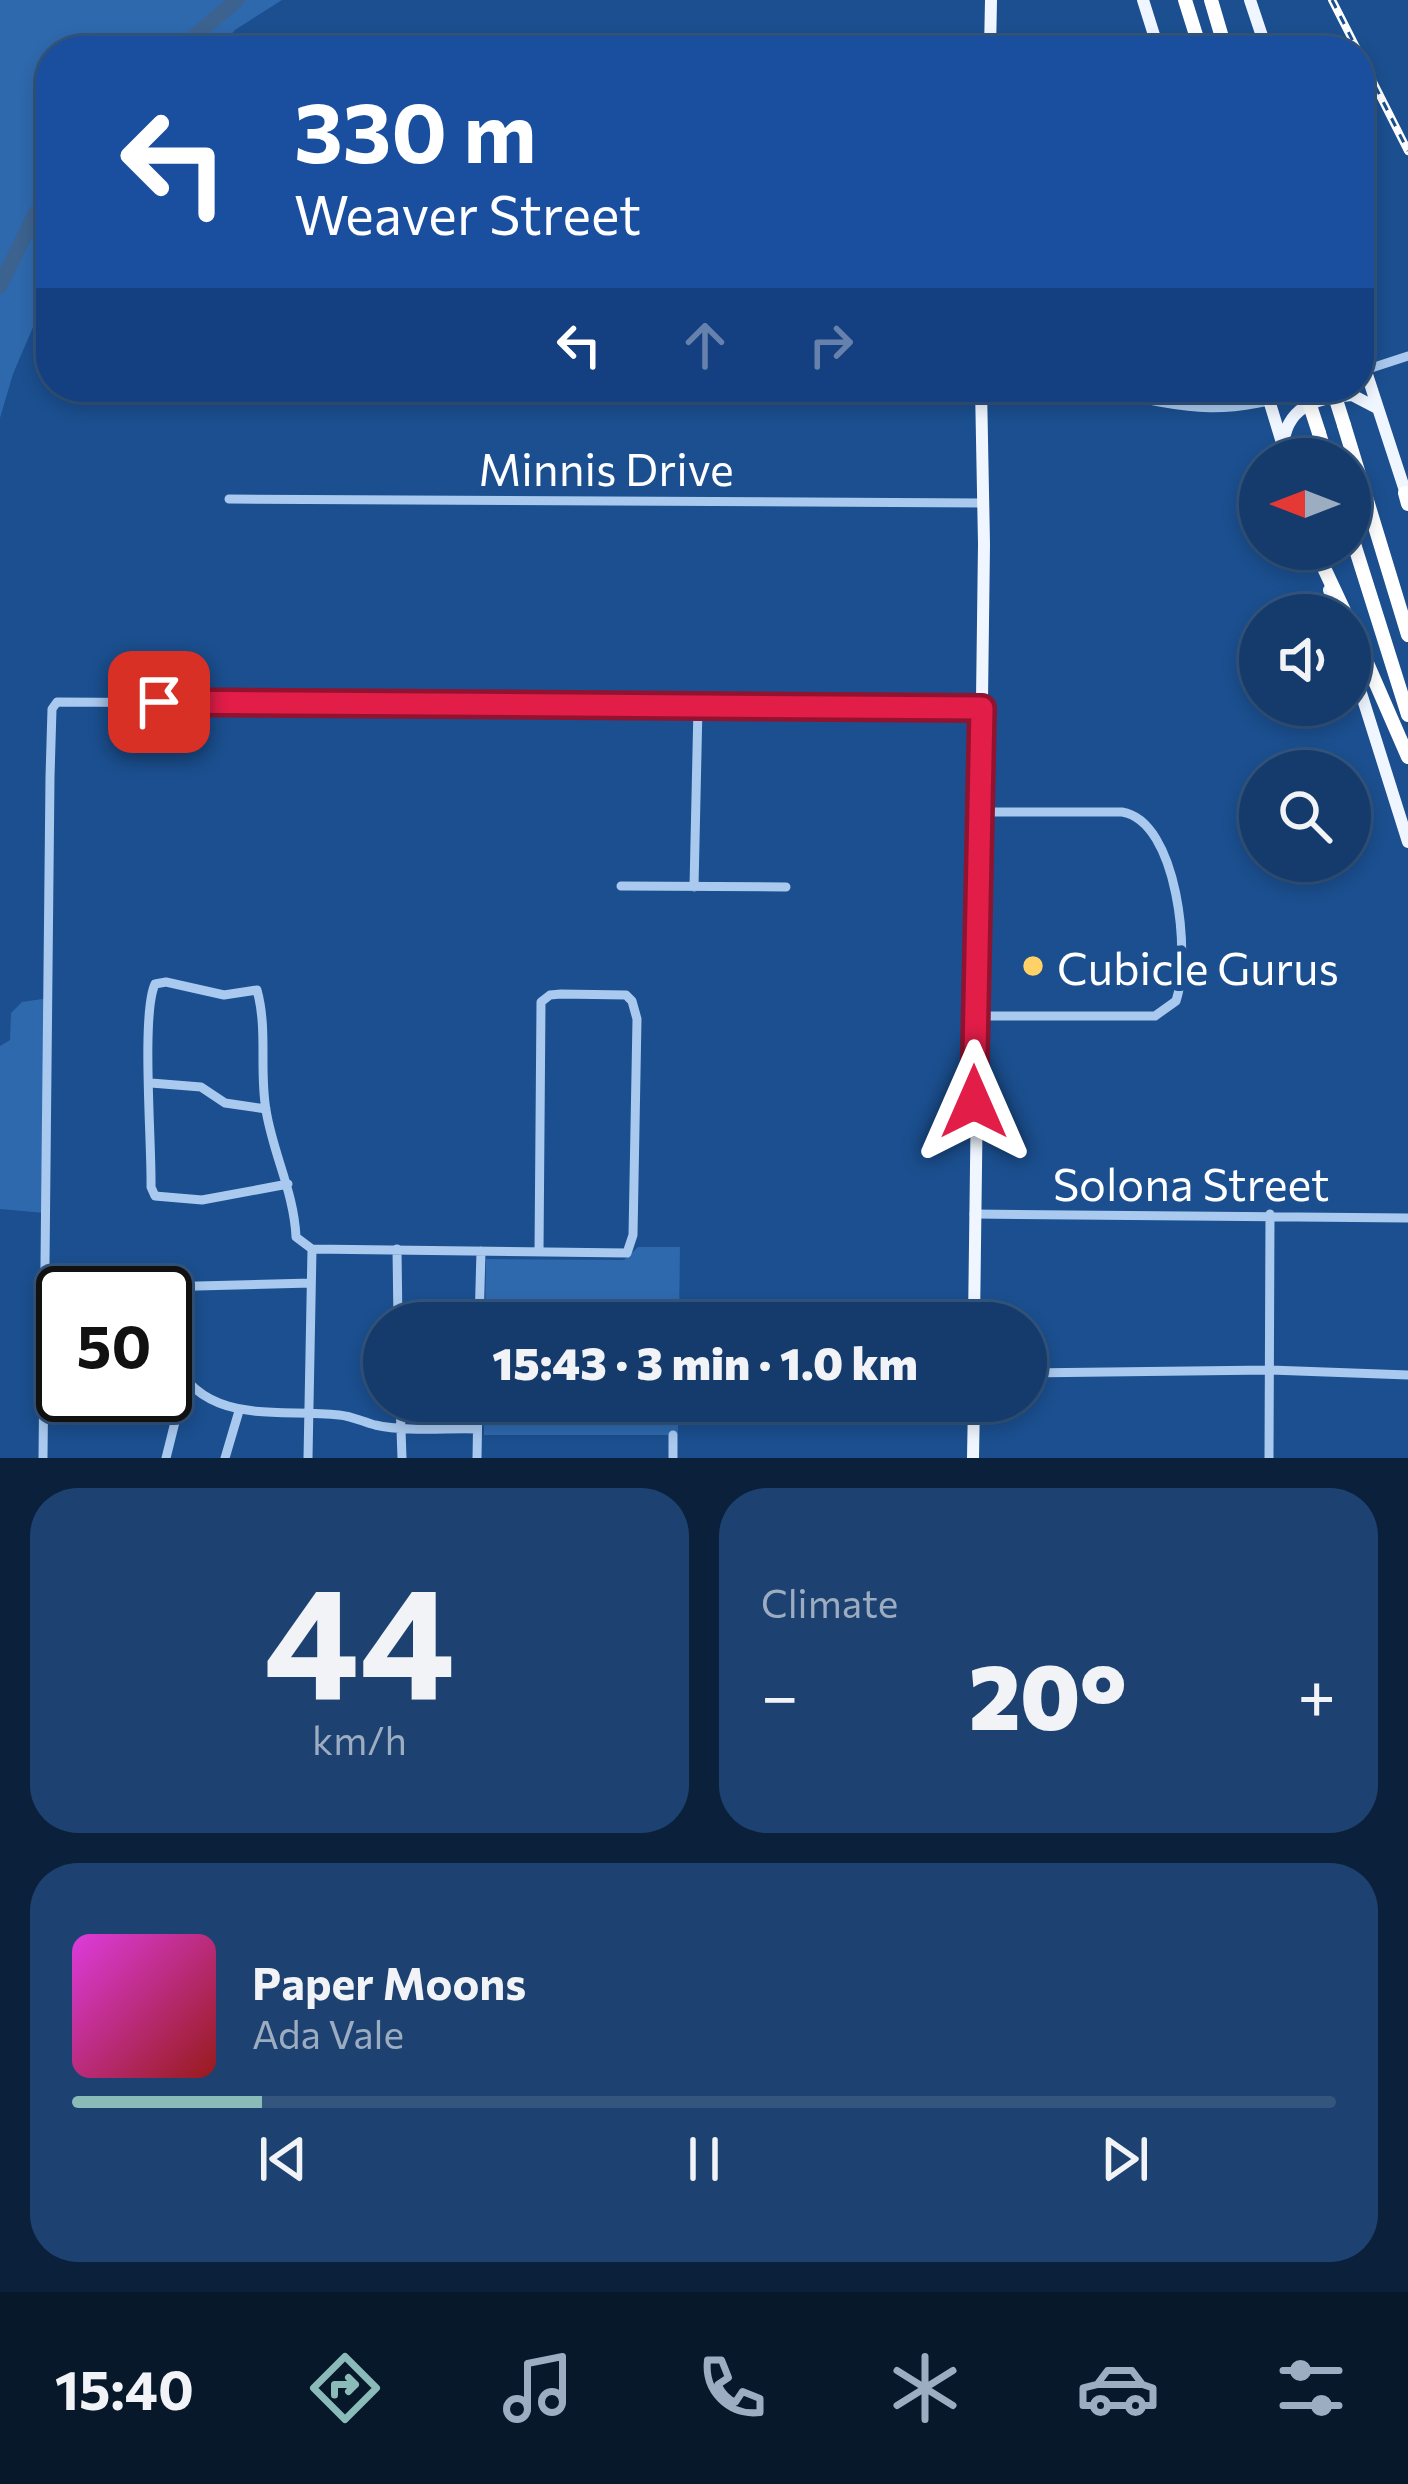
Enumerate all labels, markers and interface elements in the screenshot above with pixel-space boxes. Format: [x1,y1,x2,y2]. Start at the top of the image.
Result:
text: 330 m [294,78,537,180]
icon: left [96,84,252,240]
text: Weaver Street [294,180,641,246]
icon: left [546,312,612,378]
icon: ahead [672,312,738,378]
icon: right [798,312,864,378]
north arrow [1239,438,1371,570]
map controls [1239,438,1371,882]
street label: Minnis Drive [478,440,734,495]
button: sound [1239,594,1371,726]
pin [108,651,210,753]
icon: arrive [126,669,192,735]
button: search [1239,750,1371,882]
place label: Cubicle Gurus [1057,939,1339,994]
marker: Cubicle Gurus [1020,953,1046,979]
position arrow [911,1039,1037,1165]
street label: Solona Street [1053,1155,1329,1210]
speed limit sign: 50 [36,1266,192,1422]
text: 15:43 · 3 min · 1.0 km [492,1334,918,1389]
text: 44 [264,1541,455,1732]
text: Climate [761,1578,898,1626]
text: 20° [969,1638,1127,1749]
text: − [761,1653,799,1734]
text: + [1297,1653,1336,1734]
text: km/h [312,1715,407,1763]
text: Paper Moons [252,1954,526,2009]
text: Ada Vale [252,2009,404,2057]
icon: previous [250,2126,316,2192]
icon: pause [671,2126,737,2192]
icon: next [1092,2126,1158,2192]
icon: directions [303,2346,387,2430]
icon: music [496,2346,580,2430]
icon: phone [690,2346,774,2430]
icon: climate [883,2346,967,2430]
icon: car [1076,2346,1160,2430]
icon: filters [1269,2346,1353,2430]
text: 15:40 [55,2355,194,2421]

